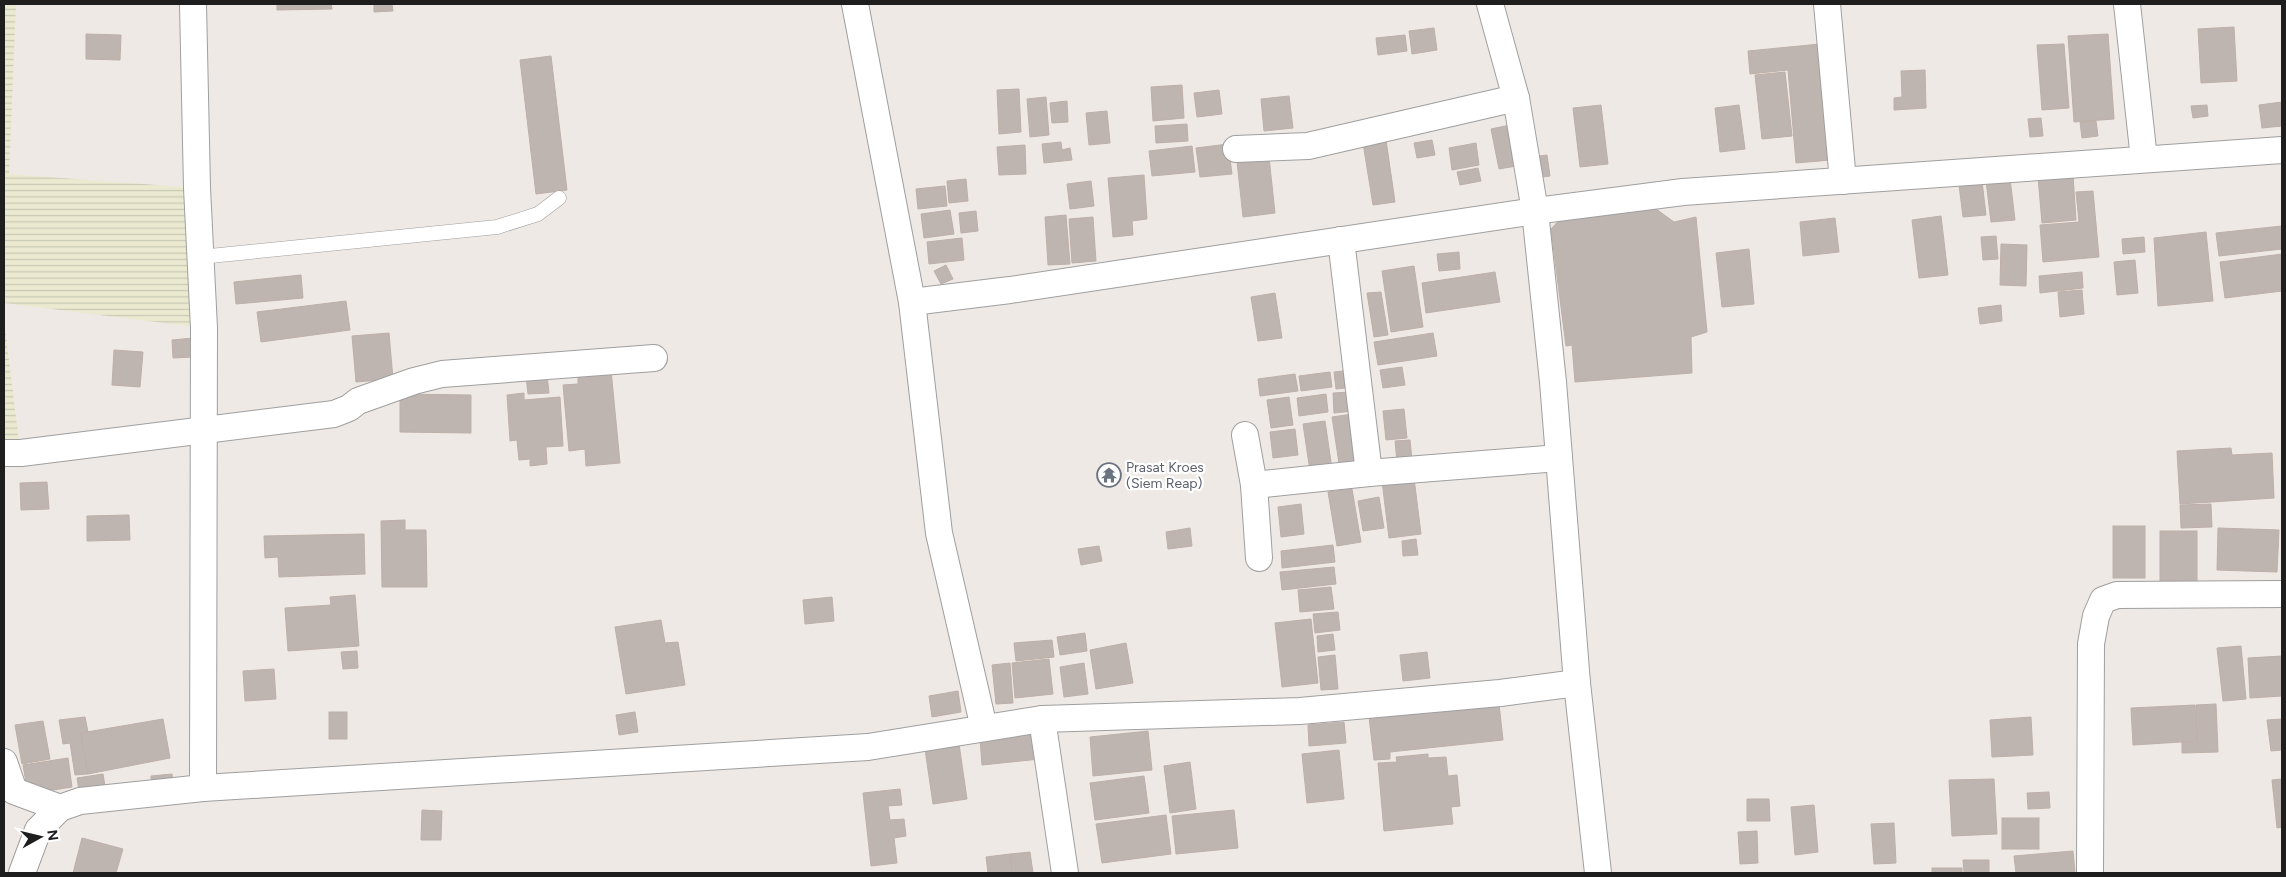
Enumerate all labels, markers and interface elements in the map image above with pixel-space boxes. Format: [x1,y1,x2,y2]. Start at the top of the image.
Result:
place label: Prasat Kroes (Siem Reap) [1126,459,1204,492]
temple icon: Prasat Kroes (Siem Reap) [1096,462,1122,488]
north arrow [15,812,65,862]
text: N [43,829,62,842]

